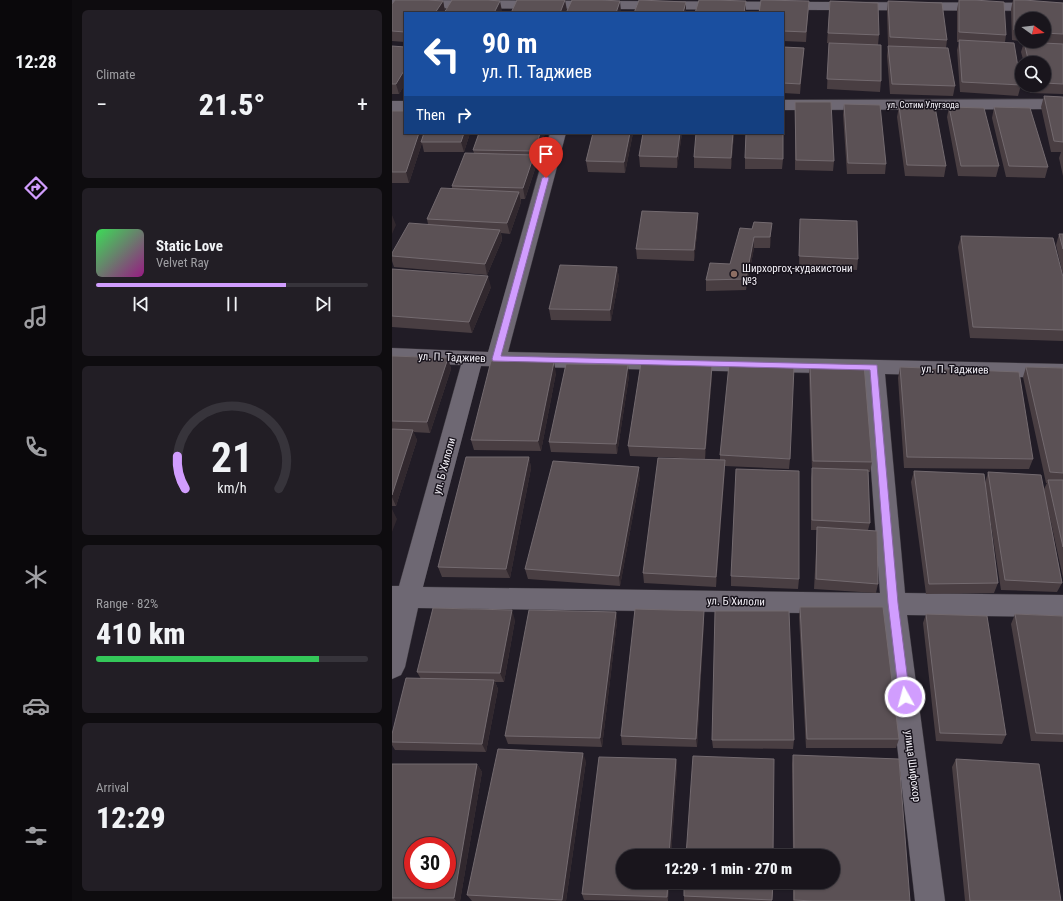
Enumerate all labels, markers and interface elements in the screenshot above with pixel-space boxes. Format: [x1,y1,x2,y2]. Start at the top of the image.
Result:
north arrow [1015,12,1051,48]
map controls [1015,12,1051,92]
text: 90 m [482,27,538,60]
icon: left [416,28,468,80]
text: 12:28 [15,51,57,72]
button: search [1015,56,1051,92]
text: ул. П. Таджиев [482,61,592,82]
text: Climate [96,67,135,82]
text: 21.5° [199,87,265,122]
text: − [96,92,107,117]
text: + [357,92,368,117]
street label: ул. Сотим Улугзода [887,100,959,110]
icon: right [453,104,475,126]
text: Then [416,106,445,124]
pin [529,137,563,178]
icon: arrive [535,143,557,165]
icon: directions [22,174,50,202]
text: Static Love [156,237,223,255]
text: Velvet Ray [156,255,209,270]
place label: Ширхоргоҳ-кудакистони №3 [742,262,853,288]
marker: Ширхоргоҳ-кудакистони №3 [729,269,739,279]
icon: previous [130,293,152,315]
icon: pause [221,293,243,315]
icon: next [312,293,334,315]
icon: music [22,303,50,331]
street label: ул. П. Таджиев [418,350,486,365]
street label: ул. П. Таджиев [921,362,989,377]
text: 21 [211,432,253,481]
icon: phone [22,433,50,461]
street label: ул. Б Хилоли [431,436,458,496]
text: km/h [217,479,247,495]
icon: climate [22,563,50,591]
street label: ул. Б Хилоли [707,594,765,609]
text: Range · 82% [96,596,158,611]
text: 410 km [96,616,185,651]
position arrow [884,676,926,718]
icon: car [22,692,50,720]
street label: улица Шифокор [902,729,923,803]
text: Arrival [96,780,129,795]
text: 12:29 [96,800,165,835]
icon: filters [22,822,50,850]
speed limit sign: 30 [404,837,456,889]
text: 12:29 · 1 min · 270 m [664,860,792,878]

